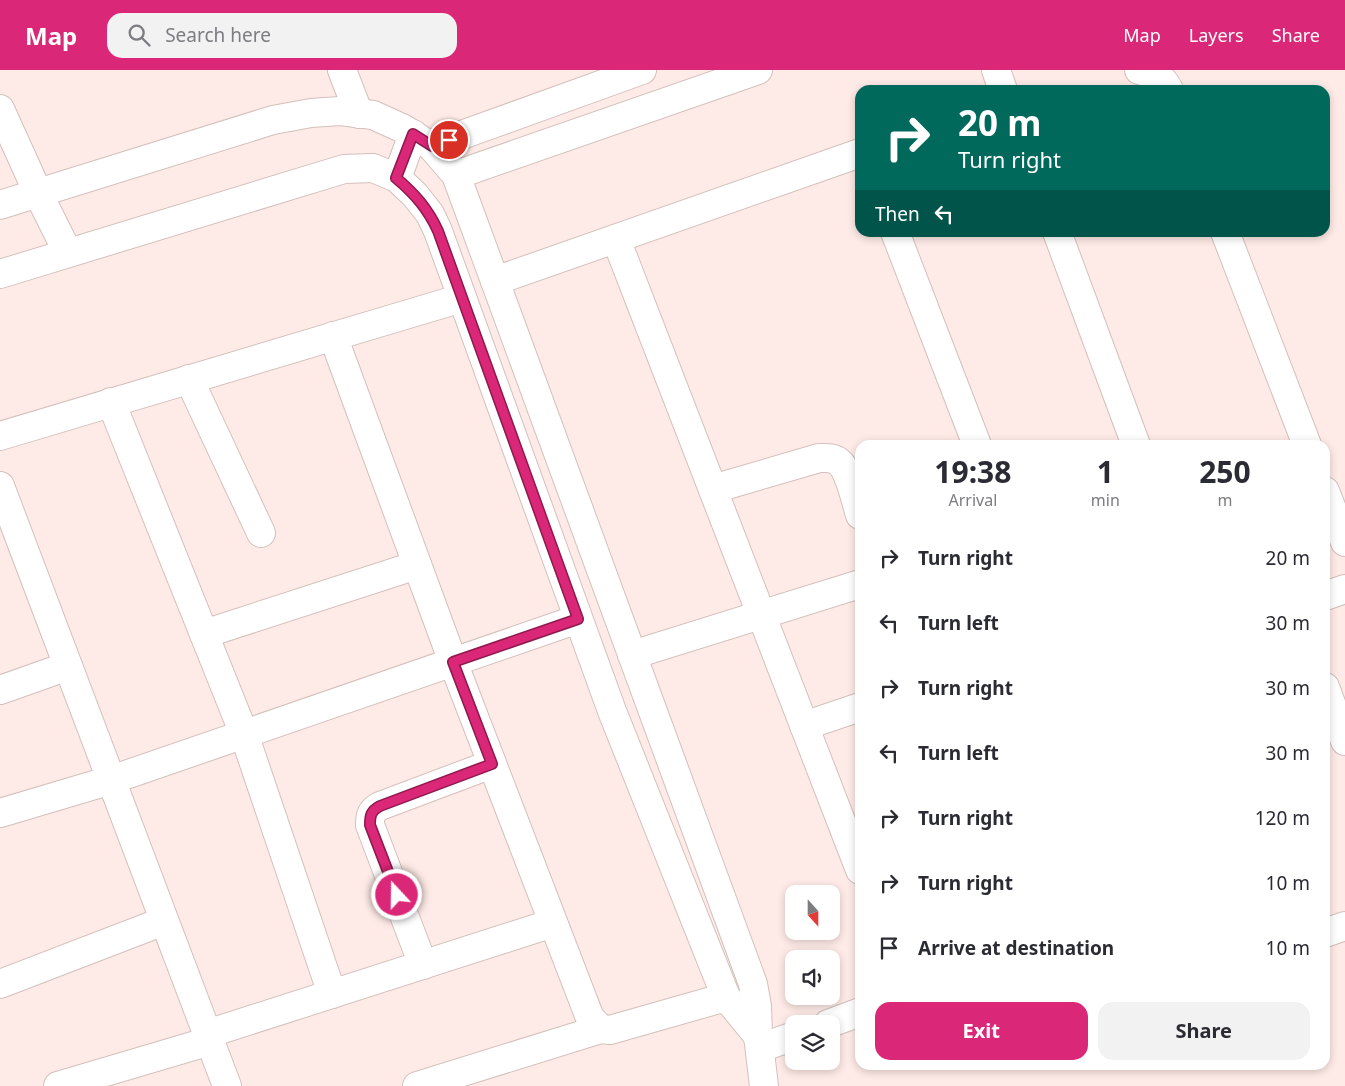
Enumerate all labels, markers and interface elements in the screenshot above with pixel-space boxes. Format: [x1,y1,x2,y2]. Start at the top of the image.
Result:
search box [107,13,457,58]
text: Map [25,19,77,52]
icon: search [125,21,153,49]
text: Search here [165,22,271,48]
text: Map [1123,23,1161,47]
text: Layers [1189,23,1244,47]
text: Share [1272,23,1320,47]
text: 20 m [958,99,1041,146]
icon: right [875,105,940,170]
pin [428,119,470,161]
icon: arrive [435,126,463,154]
text: Turn right [958,144,1061,174]
icon: left [930,200,958,228]
text: Then [875,201,920,227]
text: 19:38 [934,451,1011,492]
text: 1 [1097,451,1114,492]
text: 250 [1199,451,1251,492]
text: Arrival [948,489,997,511]
text: min [1091,489,1120,511]
text: m [1217,489,1232,511]
icon: right [875,544,903,572]
text: Turn right [918,545,1013,571]
text: 20 m [1266,545,1310,571]
icon: left [875,609,903,637]
text: Turn left [918,610,999,636]
text: 30 m [1266,610,1310,636]
icon: right [875,674,903,702]
text: Turn right [918,675,1013,701]
text: 30 m [1266,675,1310,701]
icon: left [875,739,903,767]
text: Turn left [918,740,999,766]
text: 30 m [1266,740,1310,766]
icon: right [875,804,903,832]
text: Turn right [918,805,1013,831]
text: 120 m [1255,805,1310,831]
position arrow [370,868,422,920]
icon: right [875,869,903,897]
text: Turn right [918,870,1013,896]
text: 10 m [1266,870,1310,896]
north arrow [785,885,840,940]
map controls [785,885,840,1070]
icon: arrive [875,934,903,962]
text: Arrive at destination [918,935,1114,961]
text: 10 m [1266,935,1310,961]
button: sound [785,950,840,1005]
button: Exit [875,1002,1088,1060]
button: Share [1098,1002,1310,1060]
button: layers [785,1015,840,1070]

